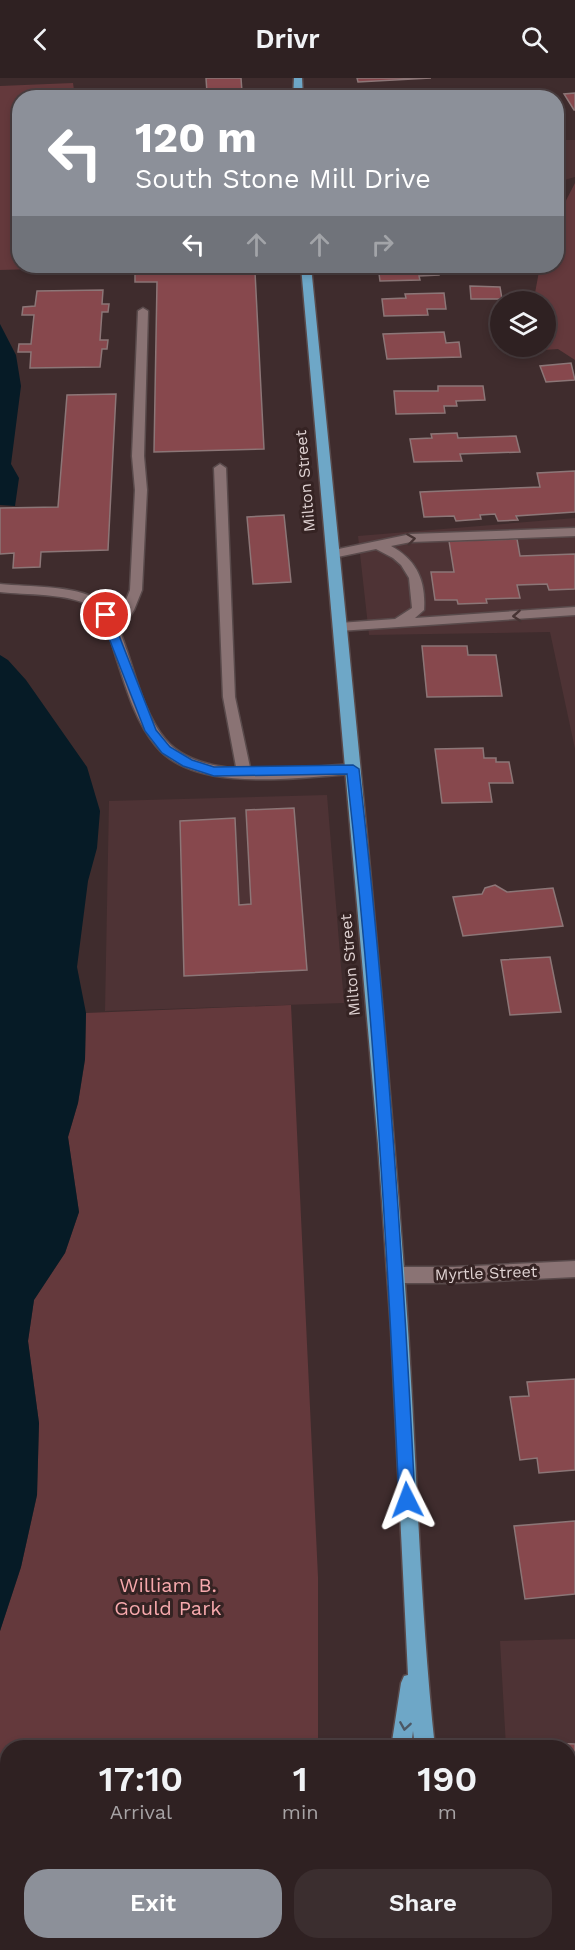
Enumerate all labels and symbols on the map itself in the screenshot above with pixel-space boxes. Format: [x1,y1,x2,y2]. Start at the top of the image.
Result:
street label: Milton Street [291,429,319,533]
one-way arrow [406,534,415,546]
pin [80,589,131,640]
one-way arrow [512,609,521,622]
street label: Milton Street [336,913,364,1017]
street label: Myrtle Street [434,1262,538,1284]
position arrow [375,1468,439,1532]
park label: William B. Gould Park [114,1573,222,1620]
one-way arrow [399,1721,411,1730]

